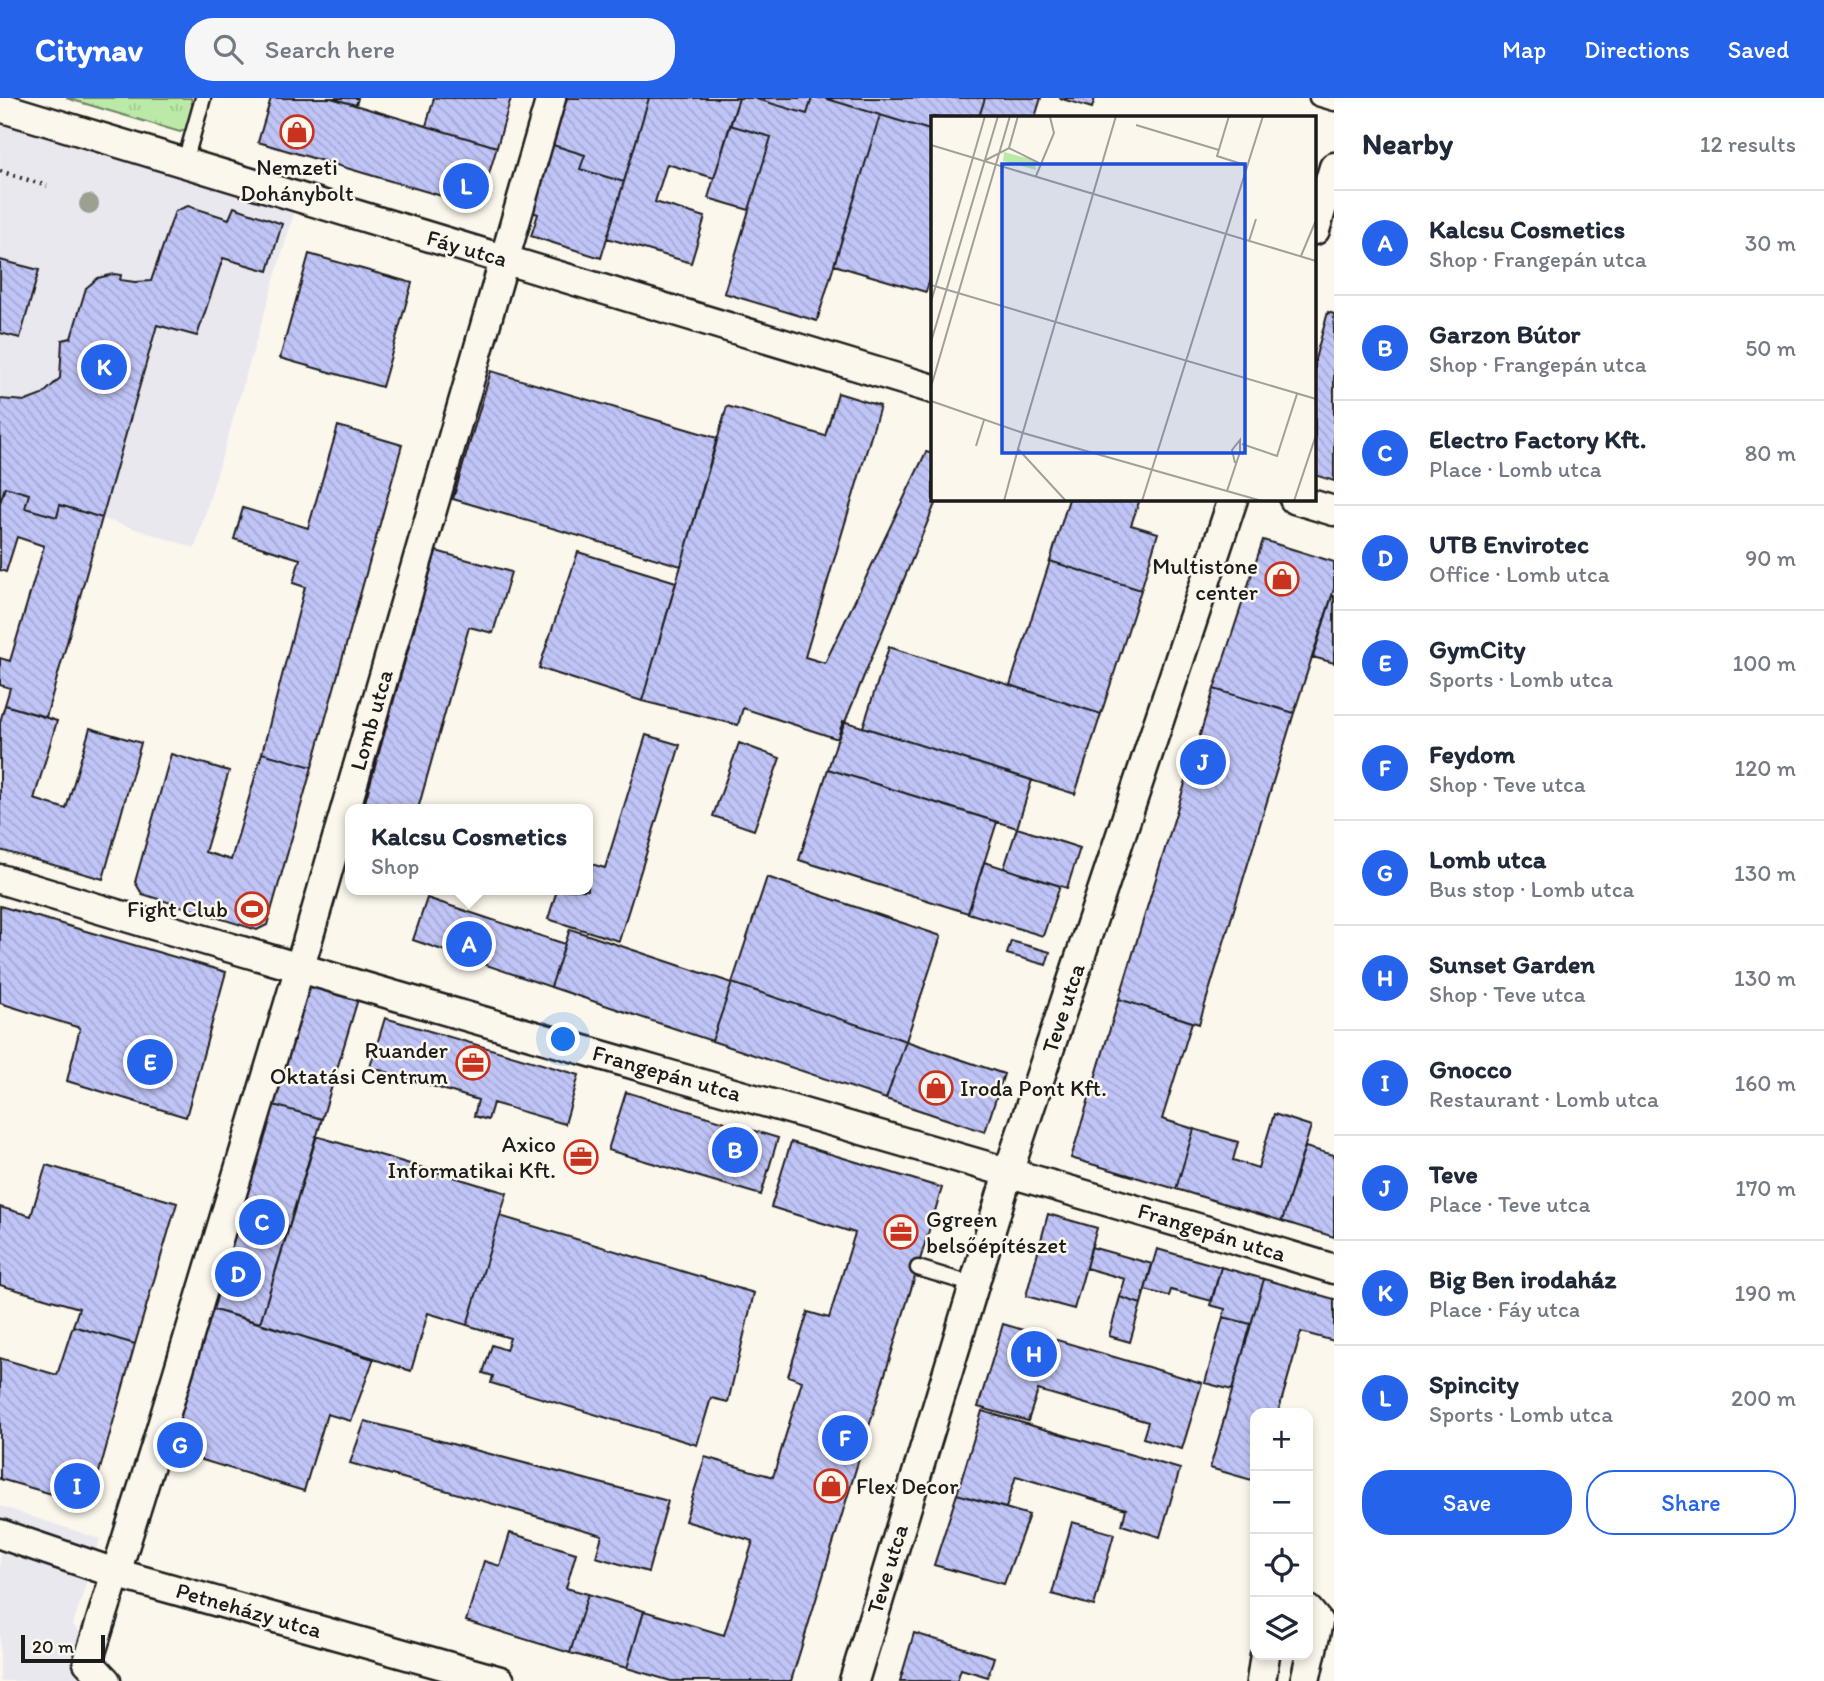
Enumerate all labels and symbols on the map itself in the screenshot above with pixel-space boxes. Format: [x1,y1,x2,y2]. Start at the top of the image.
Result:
shop icon: Nemzeti Dohánybolt [278,113,316,151]
inset map [931,116,1316,500]
place label: Nemzeti Dohánybolt [240,153,354,207]
pin: L [443,160,489,212]
street label: Fáy utca [424,223,510,273]
pin: K [81,341,127,393]
place label: Multistone center [1152,552,1258,606]
shop icon: Multistone center [1263,560,1301,598]
street label: Lomb utca [343,666,399,774]
pin: J [1180,736,1226,788]
sports icon: Fight Club [233,890,271,928]
place label: Fight Club [127,895,228,923]
pin: A [446,918,492,970]
street label: Teve utca [1035,960,1091,1056]
your location [546,1022,580,1056]
pin: E [127,1036,173,1088]
place label: Ruander Oktatási Centrum [270,1036,448,1090]
street label: Frangepán utca [589,1038,745,1108]
office icon: Ruander Oktatási Centrum [454,1044,492,1082]
shop icon: Iroda Pont Kft. [917,1069,955,1107]
place label: Iroda Pont Kft. [960,1074,1107,1102]
pin: B [712,1124,758,1176]
place label: Axico Informatikai Kft. [388,1130,556,1184]
office icon: Axico Informatikai Kft. [562,1138,600,1176]
pin: C [239,1196,285,1248]
street label: Frangepán utca [1135,1196,1289,1268]
place label: Ggreen belsőépítészet [926,1205,1067,1259]
office icon: Ggreen belsőépítészet [882,1213,920,1251]
pin: D [215,1248,261,1300]
pin: H [1011,1328,1057,1380]
pin: F [822,1412,868,1464]
pin: G [157,1419,203,1471]
pin: I [54,1460,100,1512]
shop icon: Flex Decor [812,1467,850,1505]
place label: Flex Decor [856,1472,958,1500]
street label: Teve utca [860,1521,914,1617]
street label: Petneházy utca [173,1576,325,1644]
scale bar [21,1632,105,1664]

